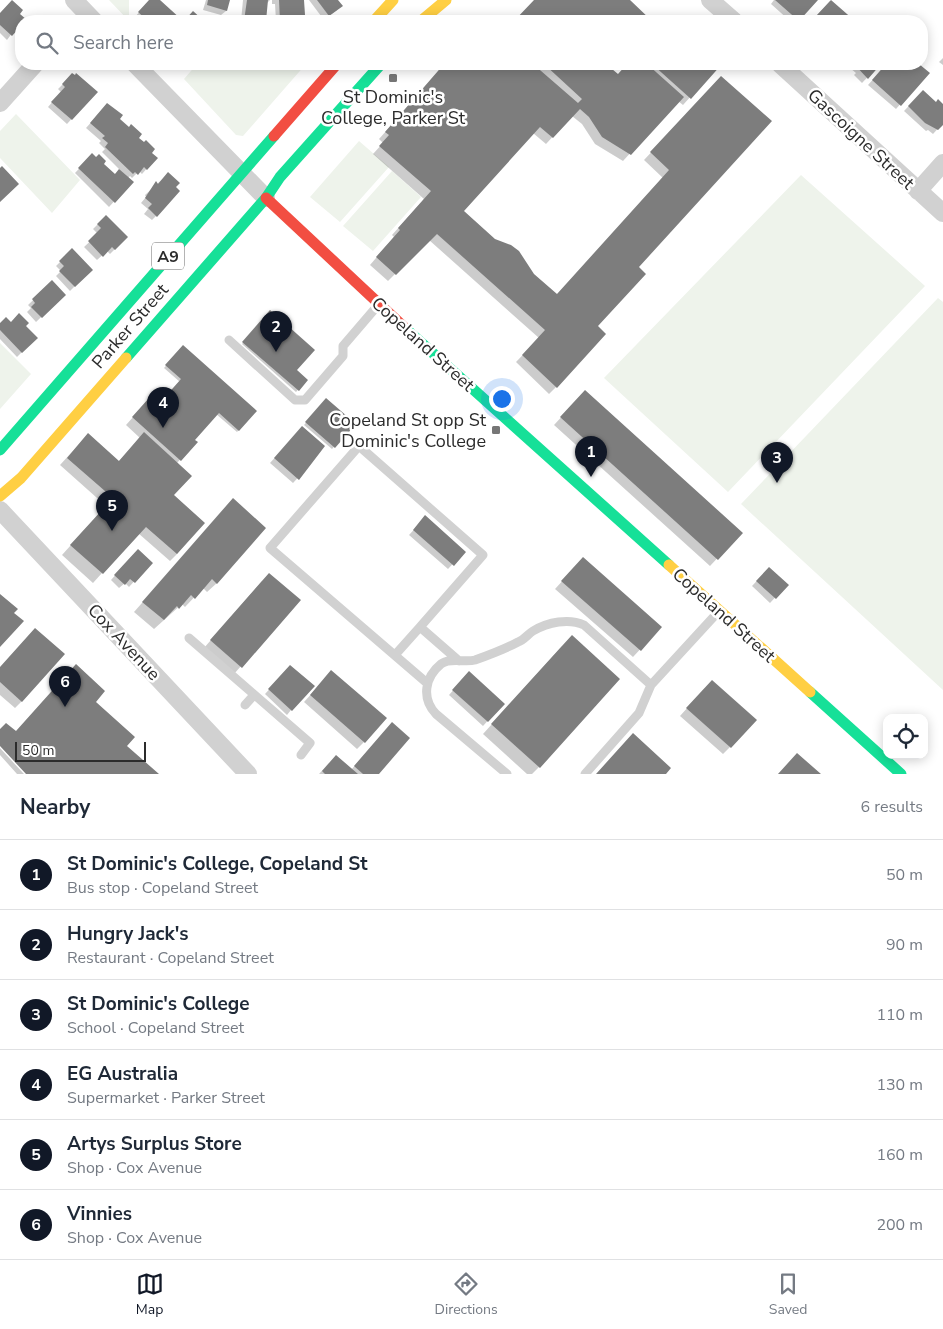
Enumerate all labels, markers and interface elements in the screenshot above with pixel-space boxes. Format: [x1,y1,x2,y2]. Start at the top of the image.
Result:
search box [15,15,928,70]
icon: search [33,29,61,57]
text: Search here [73,30,174,56]
marker: St Dominic's College, Parker St [387,72,399,84]
street label: Gascoigne Street [802,83,920,195]
place label: St Dominic's College, Parker St [321,85,466,130]
road number: A9 [152,242,184,270]
street label: Parker Street [86,278,174,374]
street label: Copeland Street [366,291,480,397]
pin: 2 [260,311,292,352]
your location [489,386,515,412]
pin: 4 [147,387,179,428]
place label: Copeland St opp St Dominic's College [329,408,487,453]
marker: Copeland St opp St Dominic's College [490,424,502,436]
pin: 1 [575,436,607,477]
pin: 3 [761,442,793,483]
pin: 5 [96,490,128,531]
street label: Copeland Street [667,562,781,668]
street label: Cox Avenue [82,598,166,686]
pin: 6 [49,666,81,707]
map controls [883,714,928,759]
button: locate [883,714,928,759]
scale bar [15,739,146,762]
text: 50 m [22,741,54,760]
text: Nearby [20,793,90,821]
text: 6 results [861,796,923,818]
text: St Dominic's College, Copeland St [67,851,367,877]
text: 1 [31,864,41,886]
text: 50 m [886,864,923,886]
text: Bus stop · Copeland Street [67,877,258,899]
text: Hungry Jack's [67,921,189,947]
text: 2 [31,934,41,956]
text: 90 m [886,934,923,956]
text: Restaurant · Copeland Street [67,947,274,969]
text: St Dominic's College [67,991,249,1017]
text: 3 [31,1004,41,1026]
text: 110 m [876,1004,923,1026]
text: School · Copeland Street [67,1017,244,1039]
text: EG Australia [67,1061,178,1087]
text: 4 [31,1074,41,1096]
text: 130 m [876,1074,923,1096]
text: Supermarket · Parker Street [67,1087,265,1109]
text: Artys Surplus Store [67,1131,242,1157]
text: 5 [31,1144,41,1166]
text: 160 m [876,1144,923,1166]
text: Shop · Cox Avenue [67,1157,202,1179]
text: Vinnies [67,1201,132,1227]
text: 6 [31,1214,41,1236]
text: 200 m [876,1214,923,1236]
text: Shop · Cox Avenue [67,1227,202,1249]
tab: Map [136,1270,164,1319]
tab: Directions [435,1270,498,1319]
tab: Saved [769,1270,807,1319]

